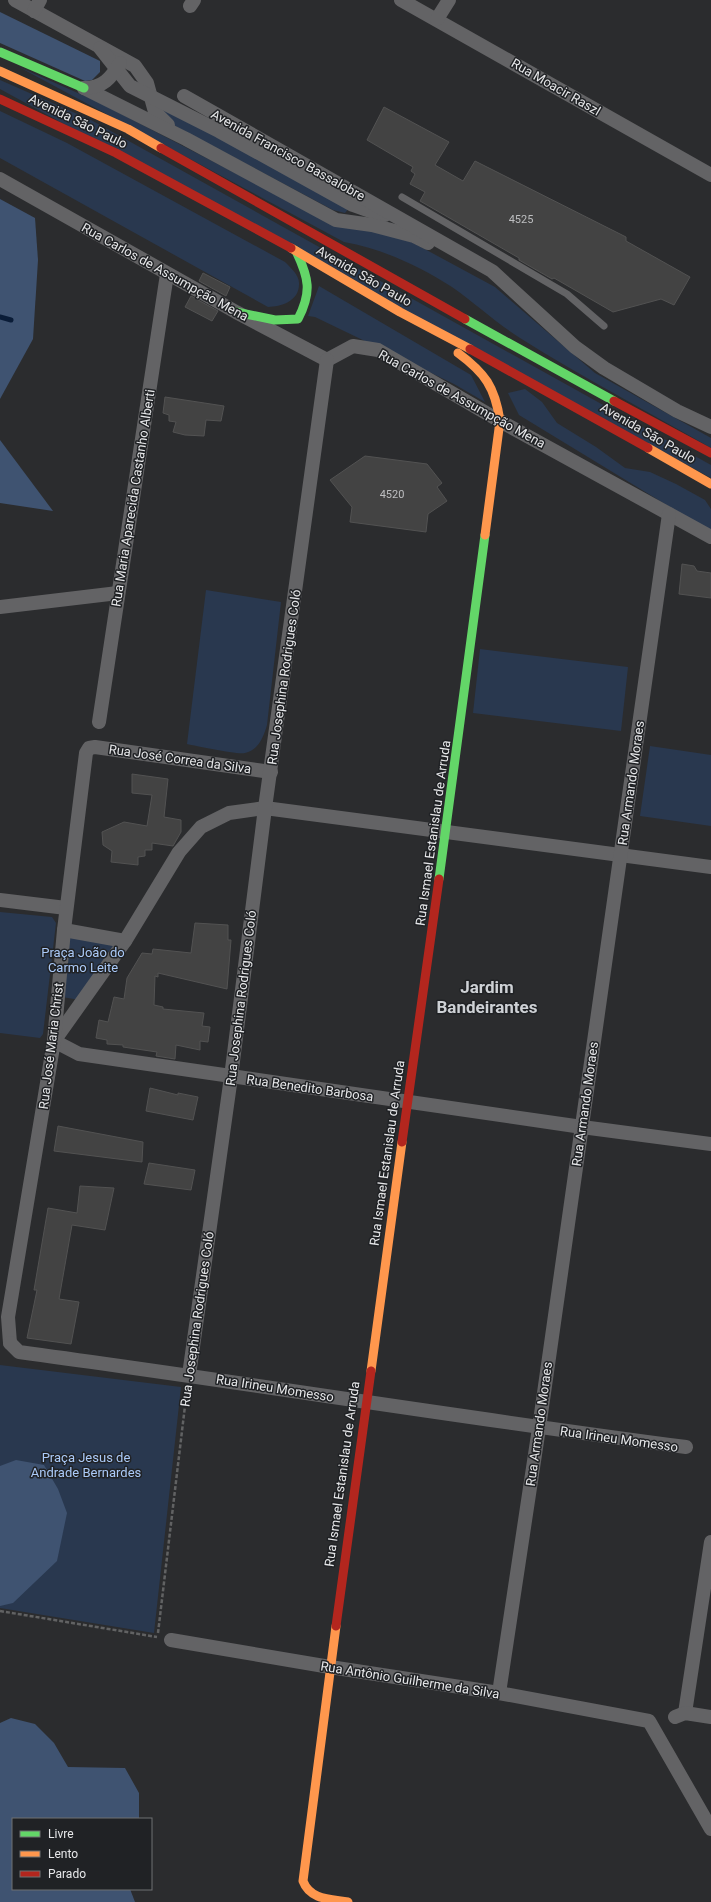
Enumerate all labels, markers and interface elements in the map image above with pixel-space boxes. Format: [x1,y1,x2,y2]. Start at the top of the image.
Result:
street label: Rua Moacir Raszl [509,55,603,119]
street label: Avenida São Paulo [26,91,130,151]
street label: Avenida Francisco Bassalobre [208,106,368,204]
house number: 4525 [509,213,533,226]
street label: Rua Carlos de Assumpção Mena [79,220,251,324]
street label: Avenida São Paulo [314,243,414,309]
street label: Rua Carlos de Assumpção Mena [376,347,548,451]
street label: Rua Maria Aparecida Castanho Alberti [108,388,158,608]
street label: Avenida São Paulo [598,400,698,466]
house number: 4520 [380,488,404,501]
street label: Rua Josephina Rodrigues Coló [264,588,304,766]
street label: Rua Armando Moraes [615,719,647,846]
street label: Rua Ismael Estanislau de Arruda [413,739,453,927]
street label: Rua José Correa da Silva [108,742,252,776]
street label: Rua Josephina Rodrigues Coló [223,909,259,1087]
park label: Praça João do Carmo Leite [41,945,125,975]
district label: Jardim Bandeirantes [437,977,538,1017]
street label: Rua José Maria Christ [36,982,66,1110]
street label: Rua Armando Moraes [569,1040,601,1167]
street label: Rua Ismael Estanislau de Arruda [367,1059,407,1247]
street label: Rua Benedito Barbosa [246,1072,374,1104]
street label: Rua Josephina Rodrigues Coló [177,1230,217,1408]
street label: Rua Armando Moraes [523,1360,555,1487]
street label: Rua Irineu Momesso [215,1371,335,1405]
street label: Rua Ismael Estanislau de Arruda [322,1380,362,1568]
street label: Rua Irineu Momesso [559,1423,679,1455]
park label: Praça Jesus de Andrade Bernardes [31,1450,142,1480]
street label: Rua Antônio Guilherme da Silva [319,1658,501,1702]
legend [12,1818,152,1890]
text: Livre [48,1827,74,1841]
text: Lento [48,1847,78,1861]
text: Parado [48,1867,86,1881]

